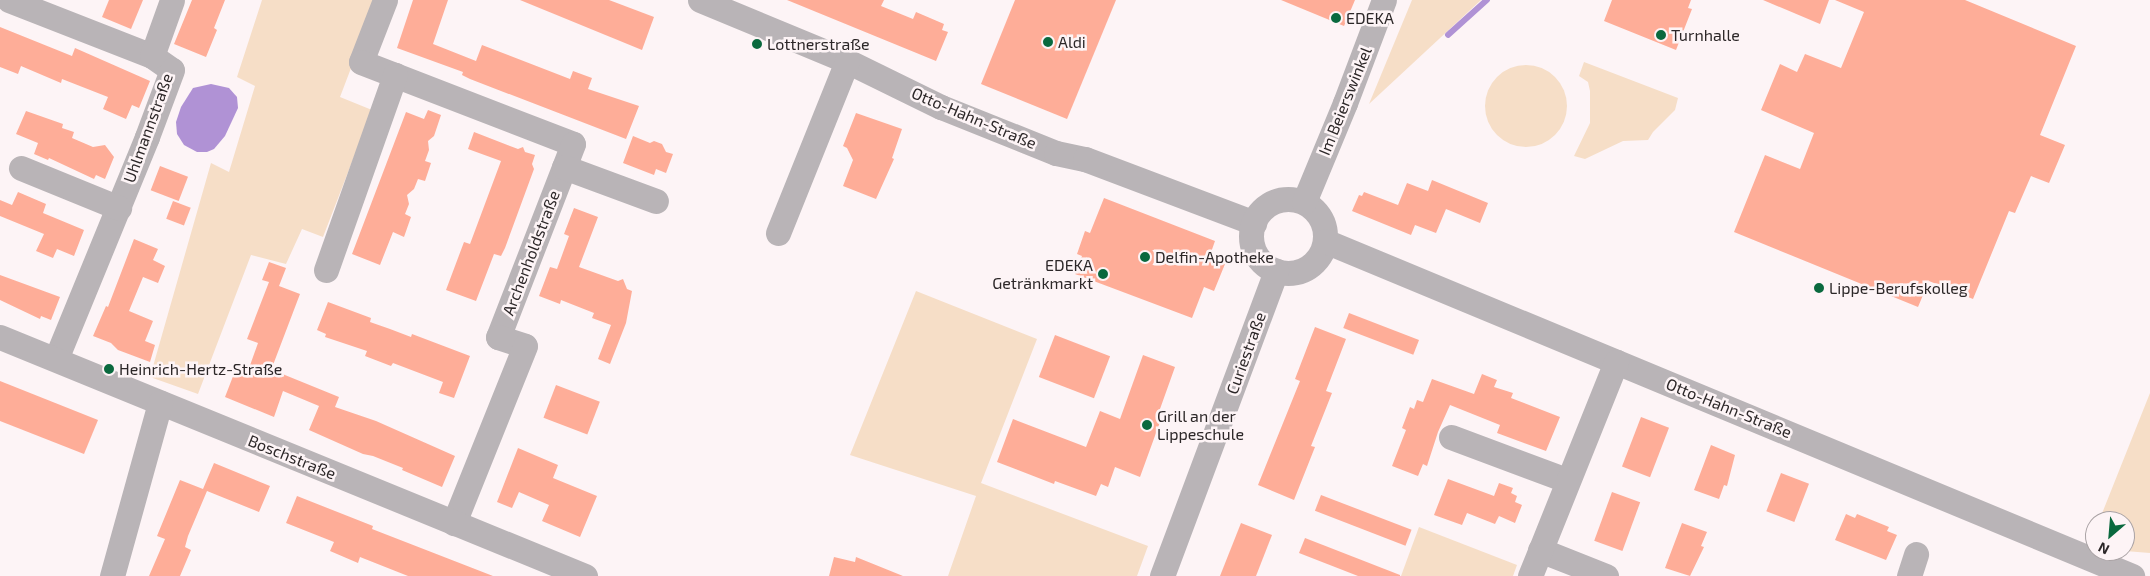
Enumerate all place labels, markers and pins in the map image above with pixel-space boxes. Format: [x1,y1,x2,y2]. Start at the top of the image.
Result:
place label: EDEKA [1346,8,1394,28]
marker: EDEKA [1330,12,1342,24]
place label: Turnhalle [1671,25,1740,45]
marker: Turnhalle [1655,29,1667,41]
place label: Aldi [1058,32,1086,52]
place label: Lottnerstraße [767,34,870,54]
marker: Aldi [1042,36,1054,48]
marker: Lottnerstraße [751,38,763,50]
place label: Delfin-Apotheke [1155,247,1274,267]
marker: Delfin-Apotheke [1139,251,1151,263]
place label: EDEKA Getränkmarkt [992,255,1093,293]
marker: EDEKA Getränkmarkt [1097,268,1109,280]
place label: Lippe-Berufskolleg [1829,278,1968,298]
marker: Lippe-Berufskolleg [1813,282,1825,294]
place label: Heinrich-Hertz-Straße [119,359,282,379]
marker: Heinrich-Hertz-Straße [103,363,115,375]
place label: Grill an der Lippeschule [1157,406,1244,444]
marker: Grill an der Lippeschule [1141,419,1153,431]

